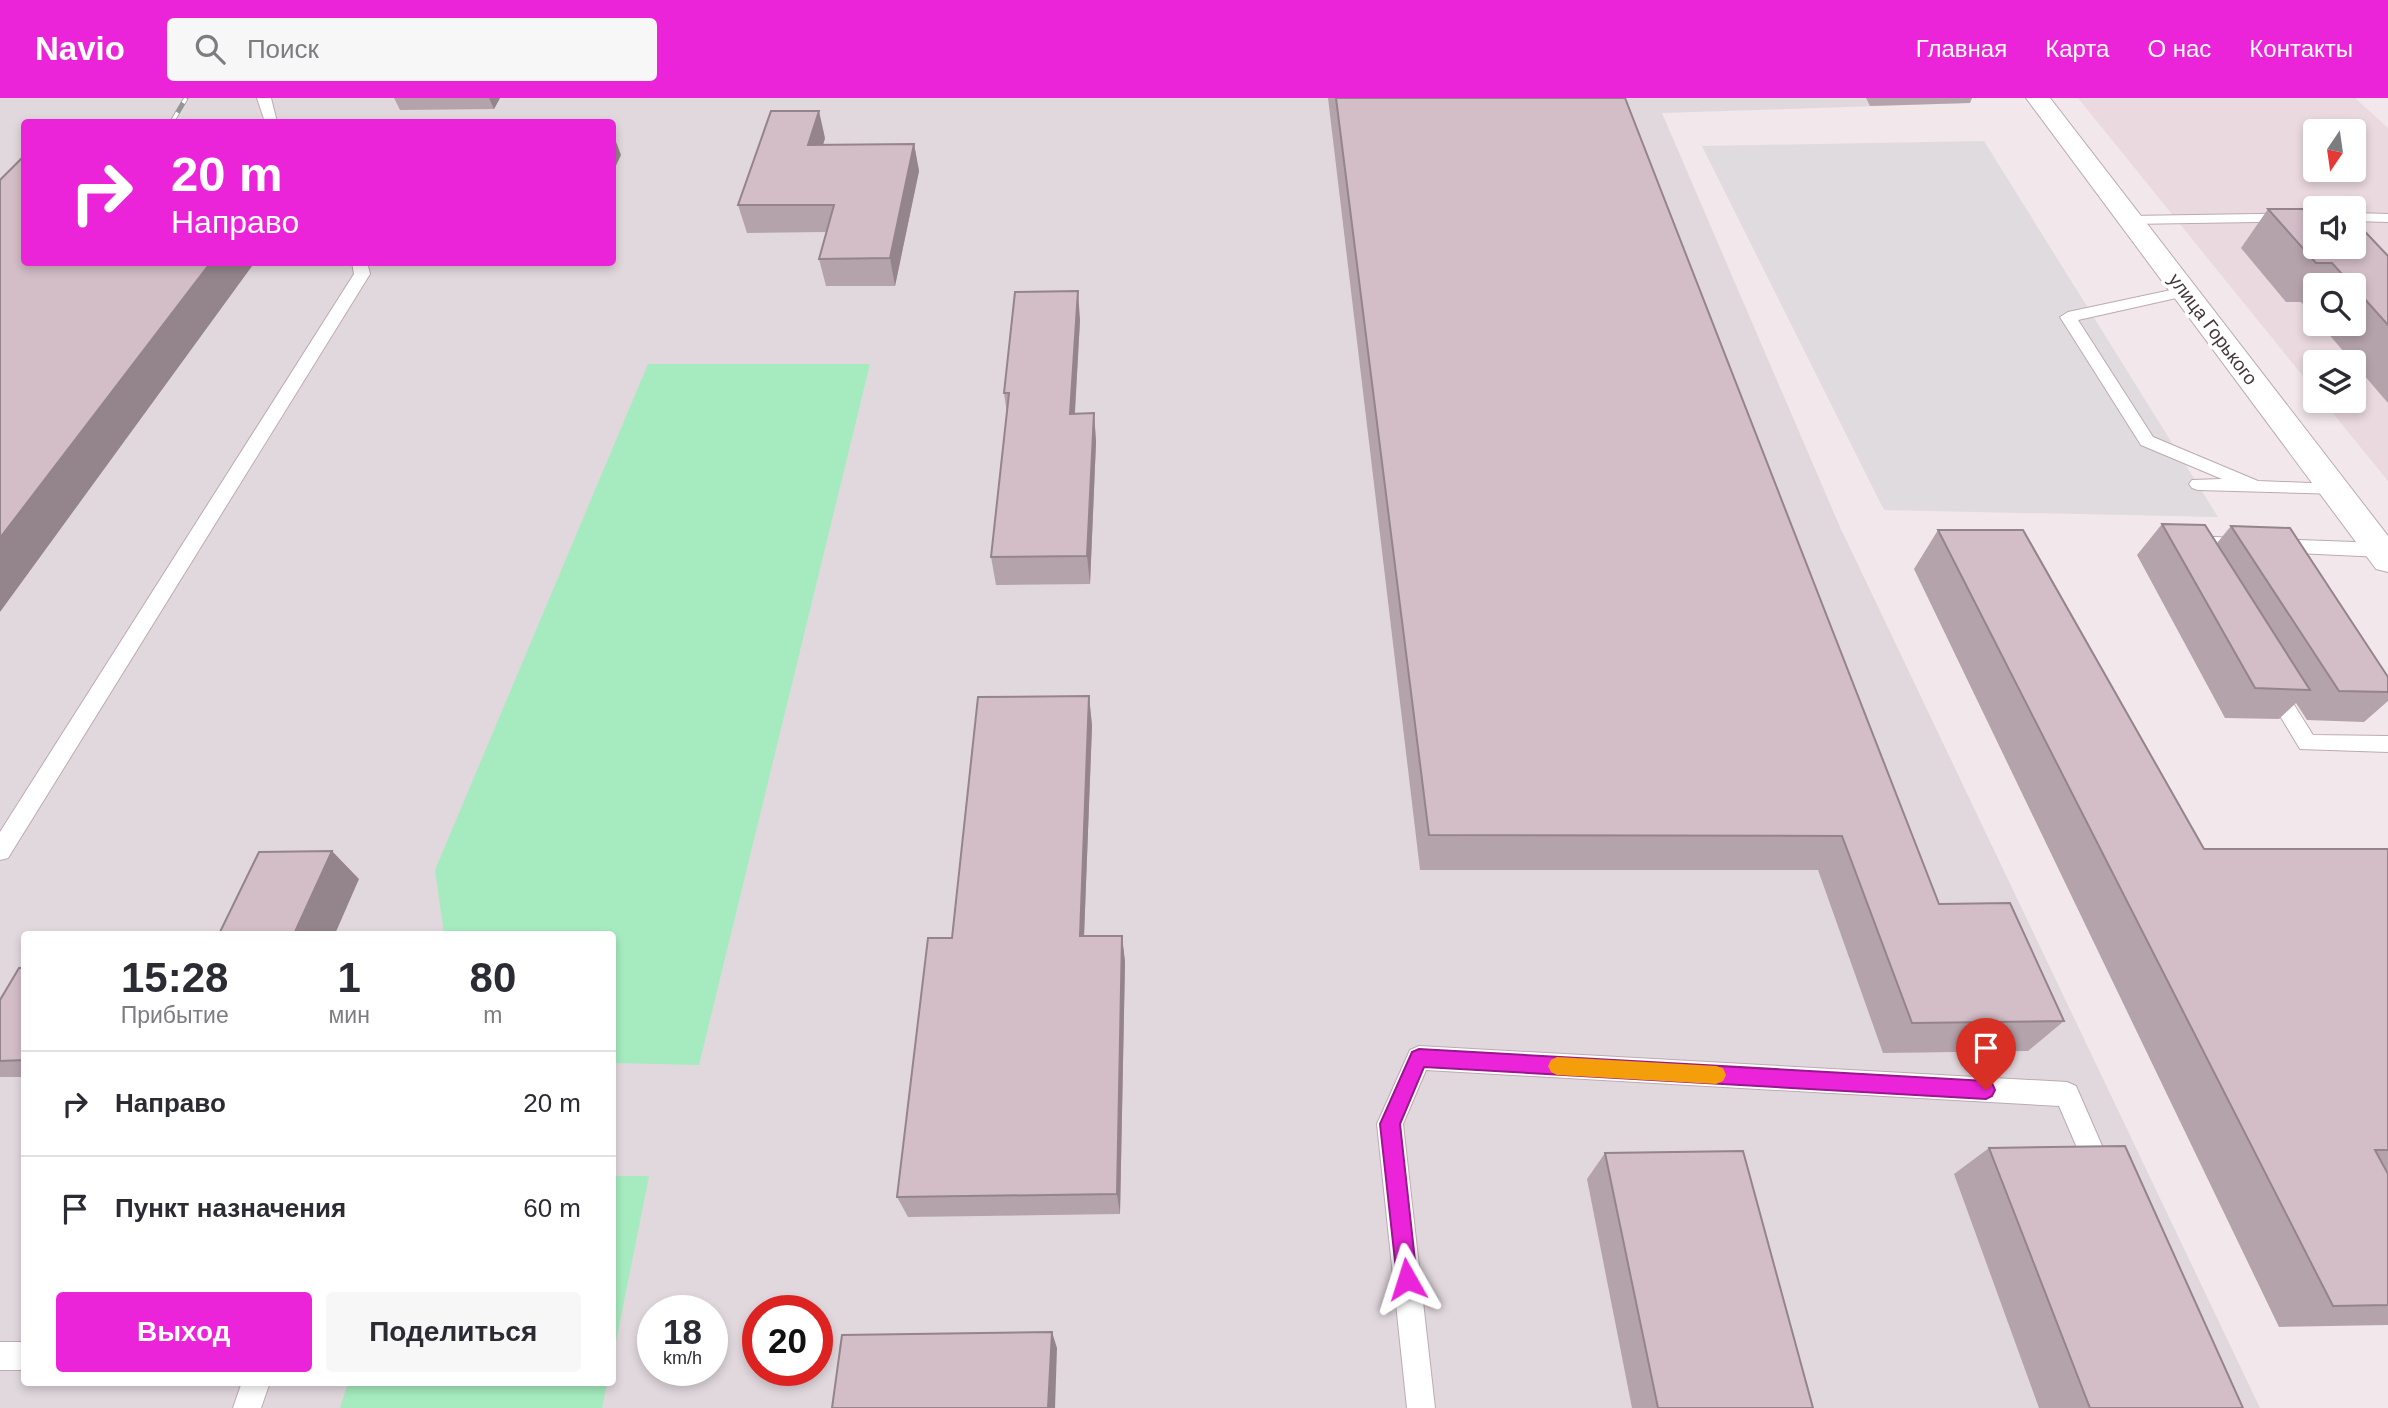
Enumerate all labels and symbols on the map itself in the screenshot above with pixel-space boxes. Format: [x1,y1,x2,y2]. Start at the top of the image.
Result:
north arrow [2303,119,2366,182]
street label: улица Горького [2164,269,2262,389]
pin [1956,1018,2016,1090]
position arrow [1370,1242,1444,1316]
speed limit sign: 20 [742,1295,833,1386]

